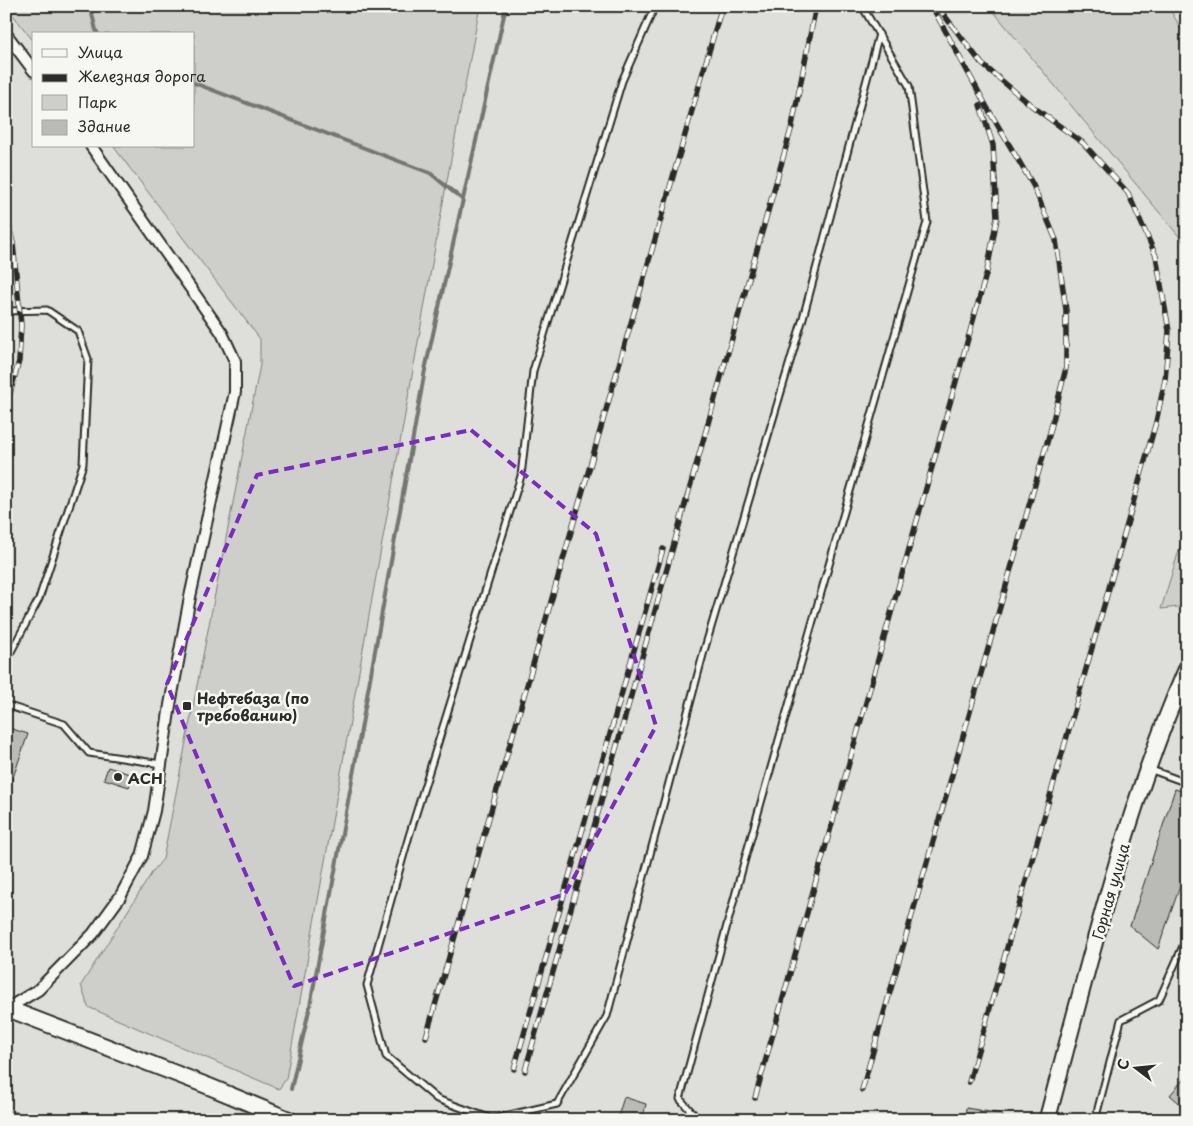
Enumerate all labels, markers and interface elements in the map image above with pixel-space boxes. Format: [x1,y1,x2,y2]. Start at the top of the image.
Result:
legend [32,32,195,148]
text: Улица [78,40,123,63]
text: Железная дорога [78,64,206,87]
text: Парк [78,90,117,113]
text: Здание [78,114,131,137]
place label: Нефтебаза (по требованию) [197,686,309,726]
marker: Нефтебаза (по требованию) [181,700,193,712]
place label: АСН [128,766,163,789]
marker: АСН [112,771,124,783]
street label: Горная улица [1085,840,1135,942]
north arrow [1110,1044,1160,1094]
text: С [1111,1056,1135,1072]

